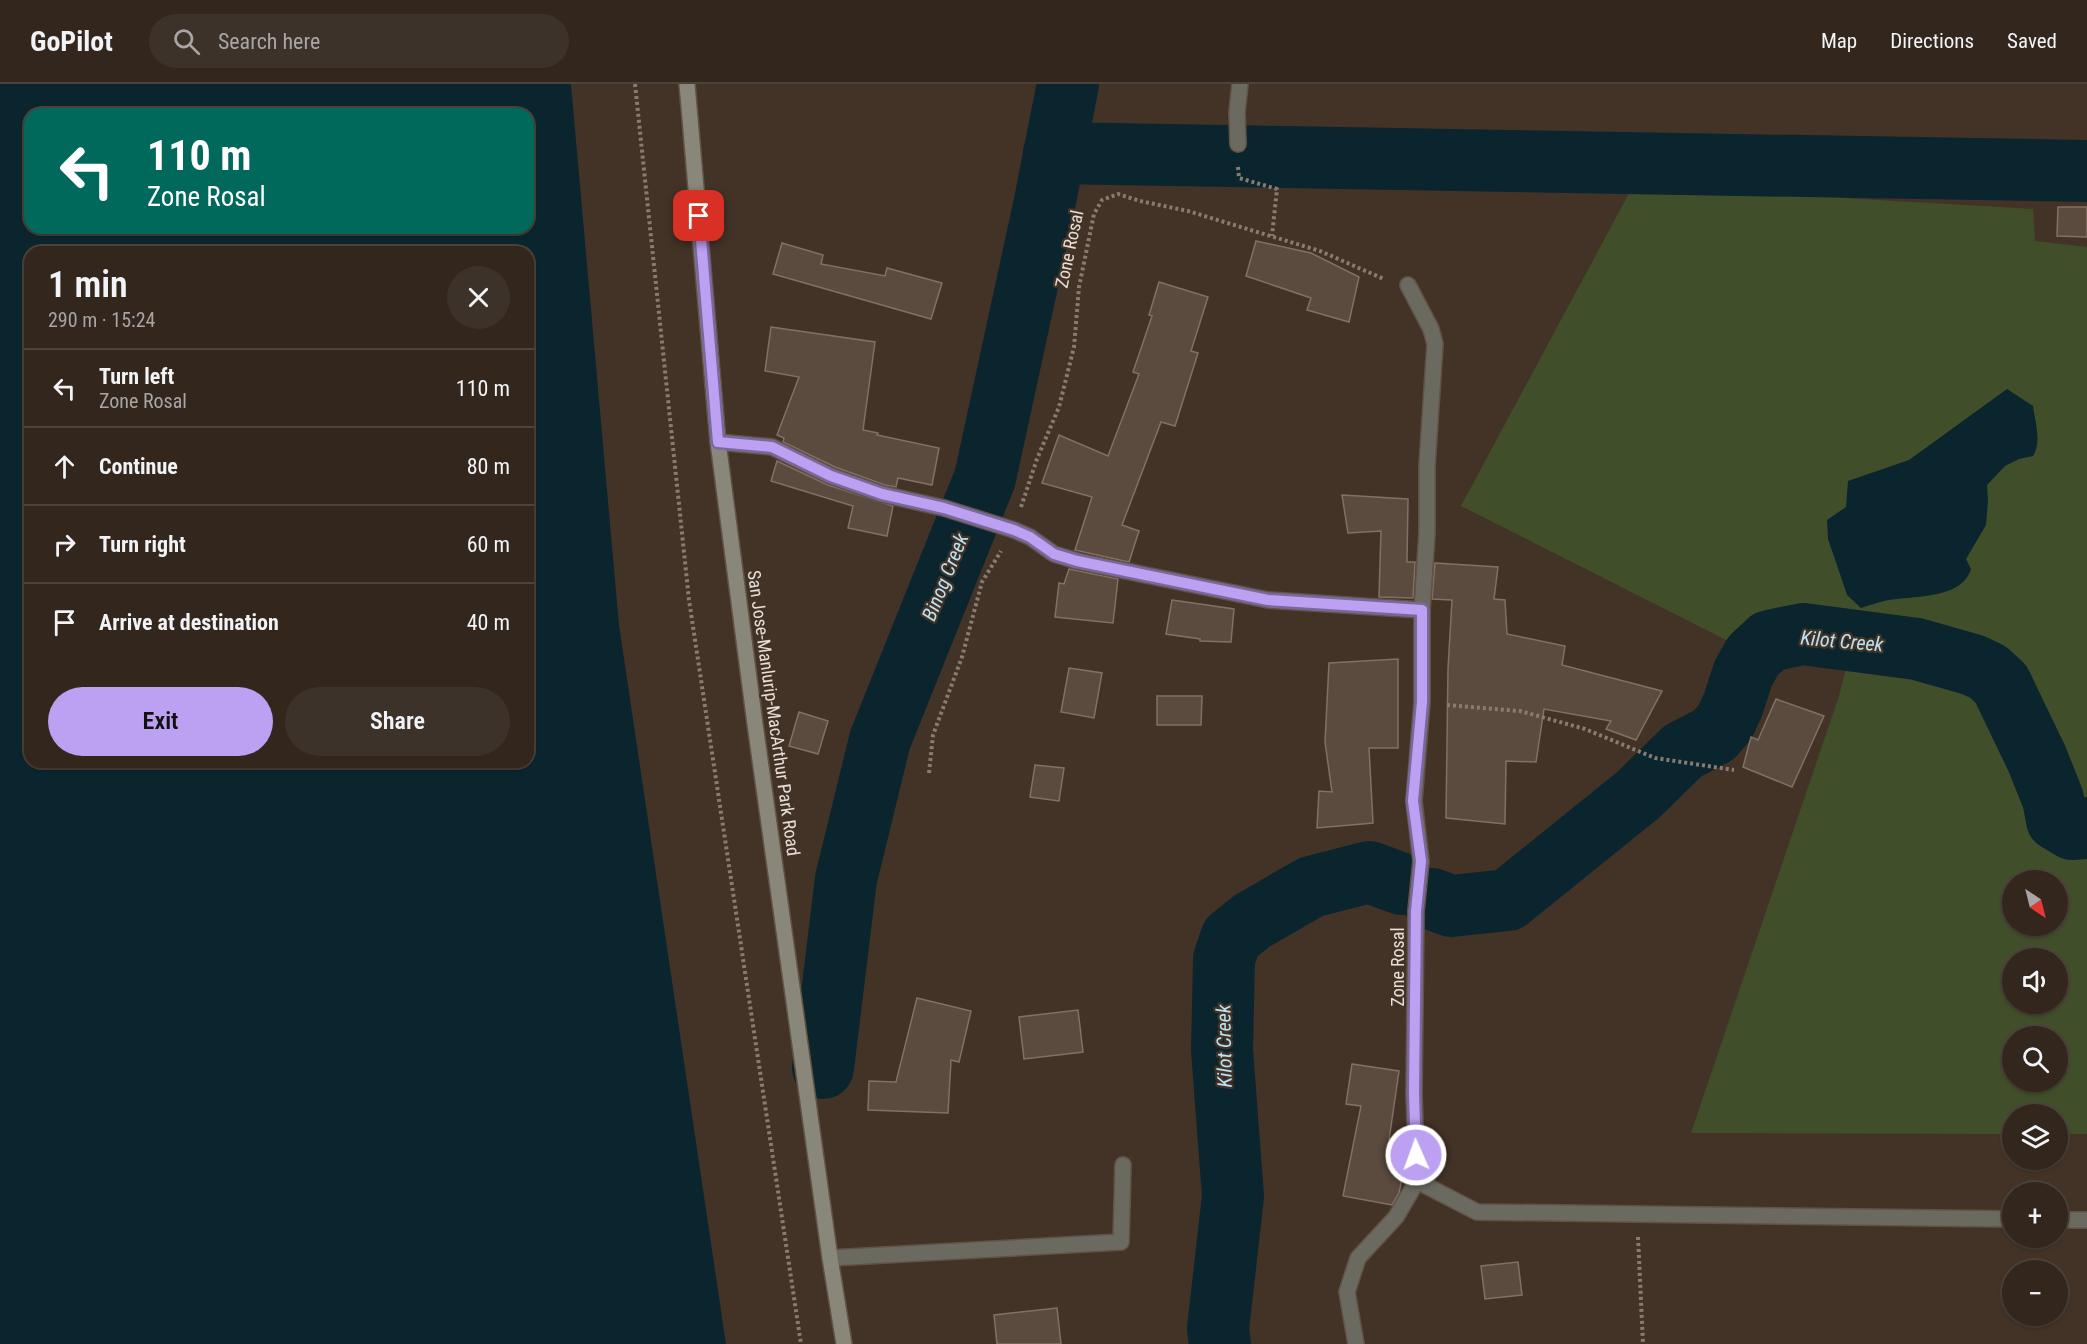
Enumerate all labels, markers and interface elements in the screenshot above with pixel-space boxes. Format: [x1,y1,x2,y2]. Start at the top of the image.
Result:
search box [149,14,569,68]
text: GoPilot [30,25,113,58]
icon: search [170,25,203,58]
text: Search here [218,29,320,54]
text: Map [1821,29,1857,53]
text: Directions [1890,29,1974,53]
text: Saved [2007,29,2057,53]
text: 110 m [147,131,252,180]
icon: left [48,132,126,210]
text: Zone Rosal [147,181,266,213]
pin [673,190,724,241]
icon: arrive [682,199,715,232]
street label: Zone Rosal [1051,208,1087,290]
text: 1 min [48,264,128,306]
button: close [447,266,510,329]
text: 290 m · 15:24 [48,308,155,332]
text: Turn left [99,364,174,389]
icon: left [48,372,81,405]
text: 110 m [456,376,510,401]
text: Zone Rosal [99,389,187,413]
icon: ahead [48,450,81,483]
text: Continue [99,454,178,479]
text: 80 m [467,454,510,479]
icon: right [48,528,81,561]
water label: Binog Creek [917,529,974,624]
text: Turn right [99,532,186,557]
text: 60 m [467,532,510,557]
street label: San Jose-Manlurip-MacArthur Park Road [744,569,804,857]
icon: arrive [48,606,81,639]
text: Arrive at destination [99,610,279,635]
text: 40 m [467,610,510,635]
water label: Kilot Creek [1800,625,1886,657]
button: Exit [48,687,273,756]
button: Share [285,687,510,756]
north arrow [2002,870,2068,936]
map controls [2002,870,2068,1326]
street label: Zone Rosal [1387,927,1408,1007]
button: sound [2002,948,2068,1014]
water label: Kilot Creek [1211,1003,1237,1088]
button: search [2002,1026,2068,1092]
button: layers [2002,1104,2068,1170]
position arrow [1384,1123,1448,1187]
button: + [2002,1182,2068,1248]
button: − [2002,1260,2068,1326]

